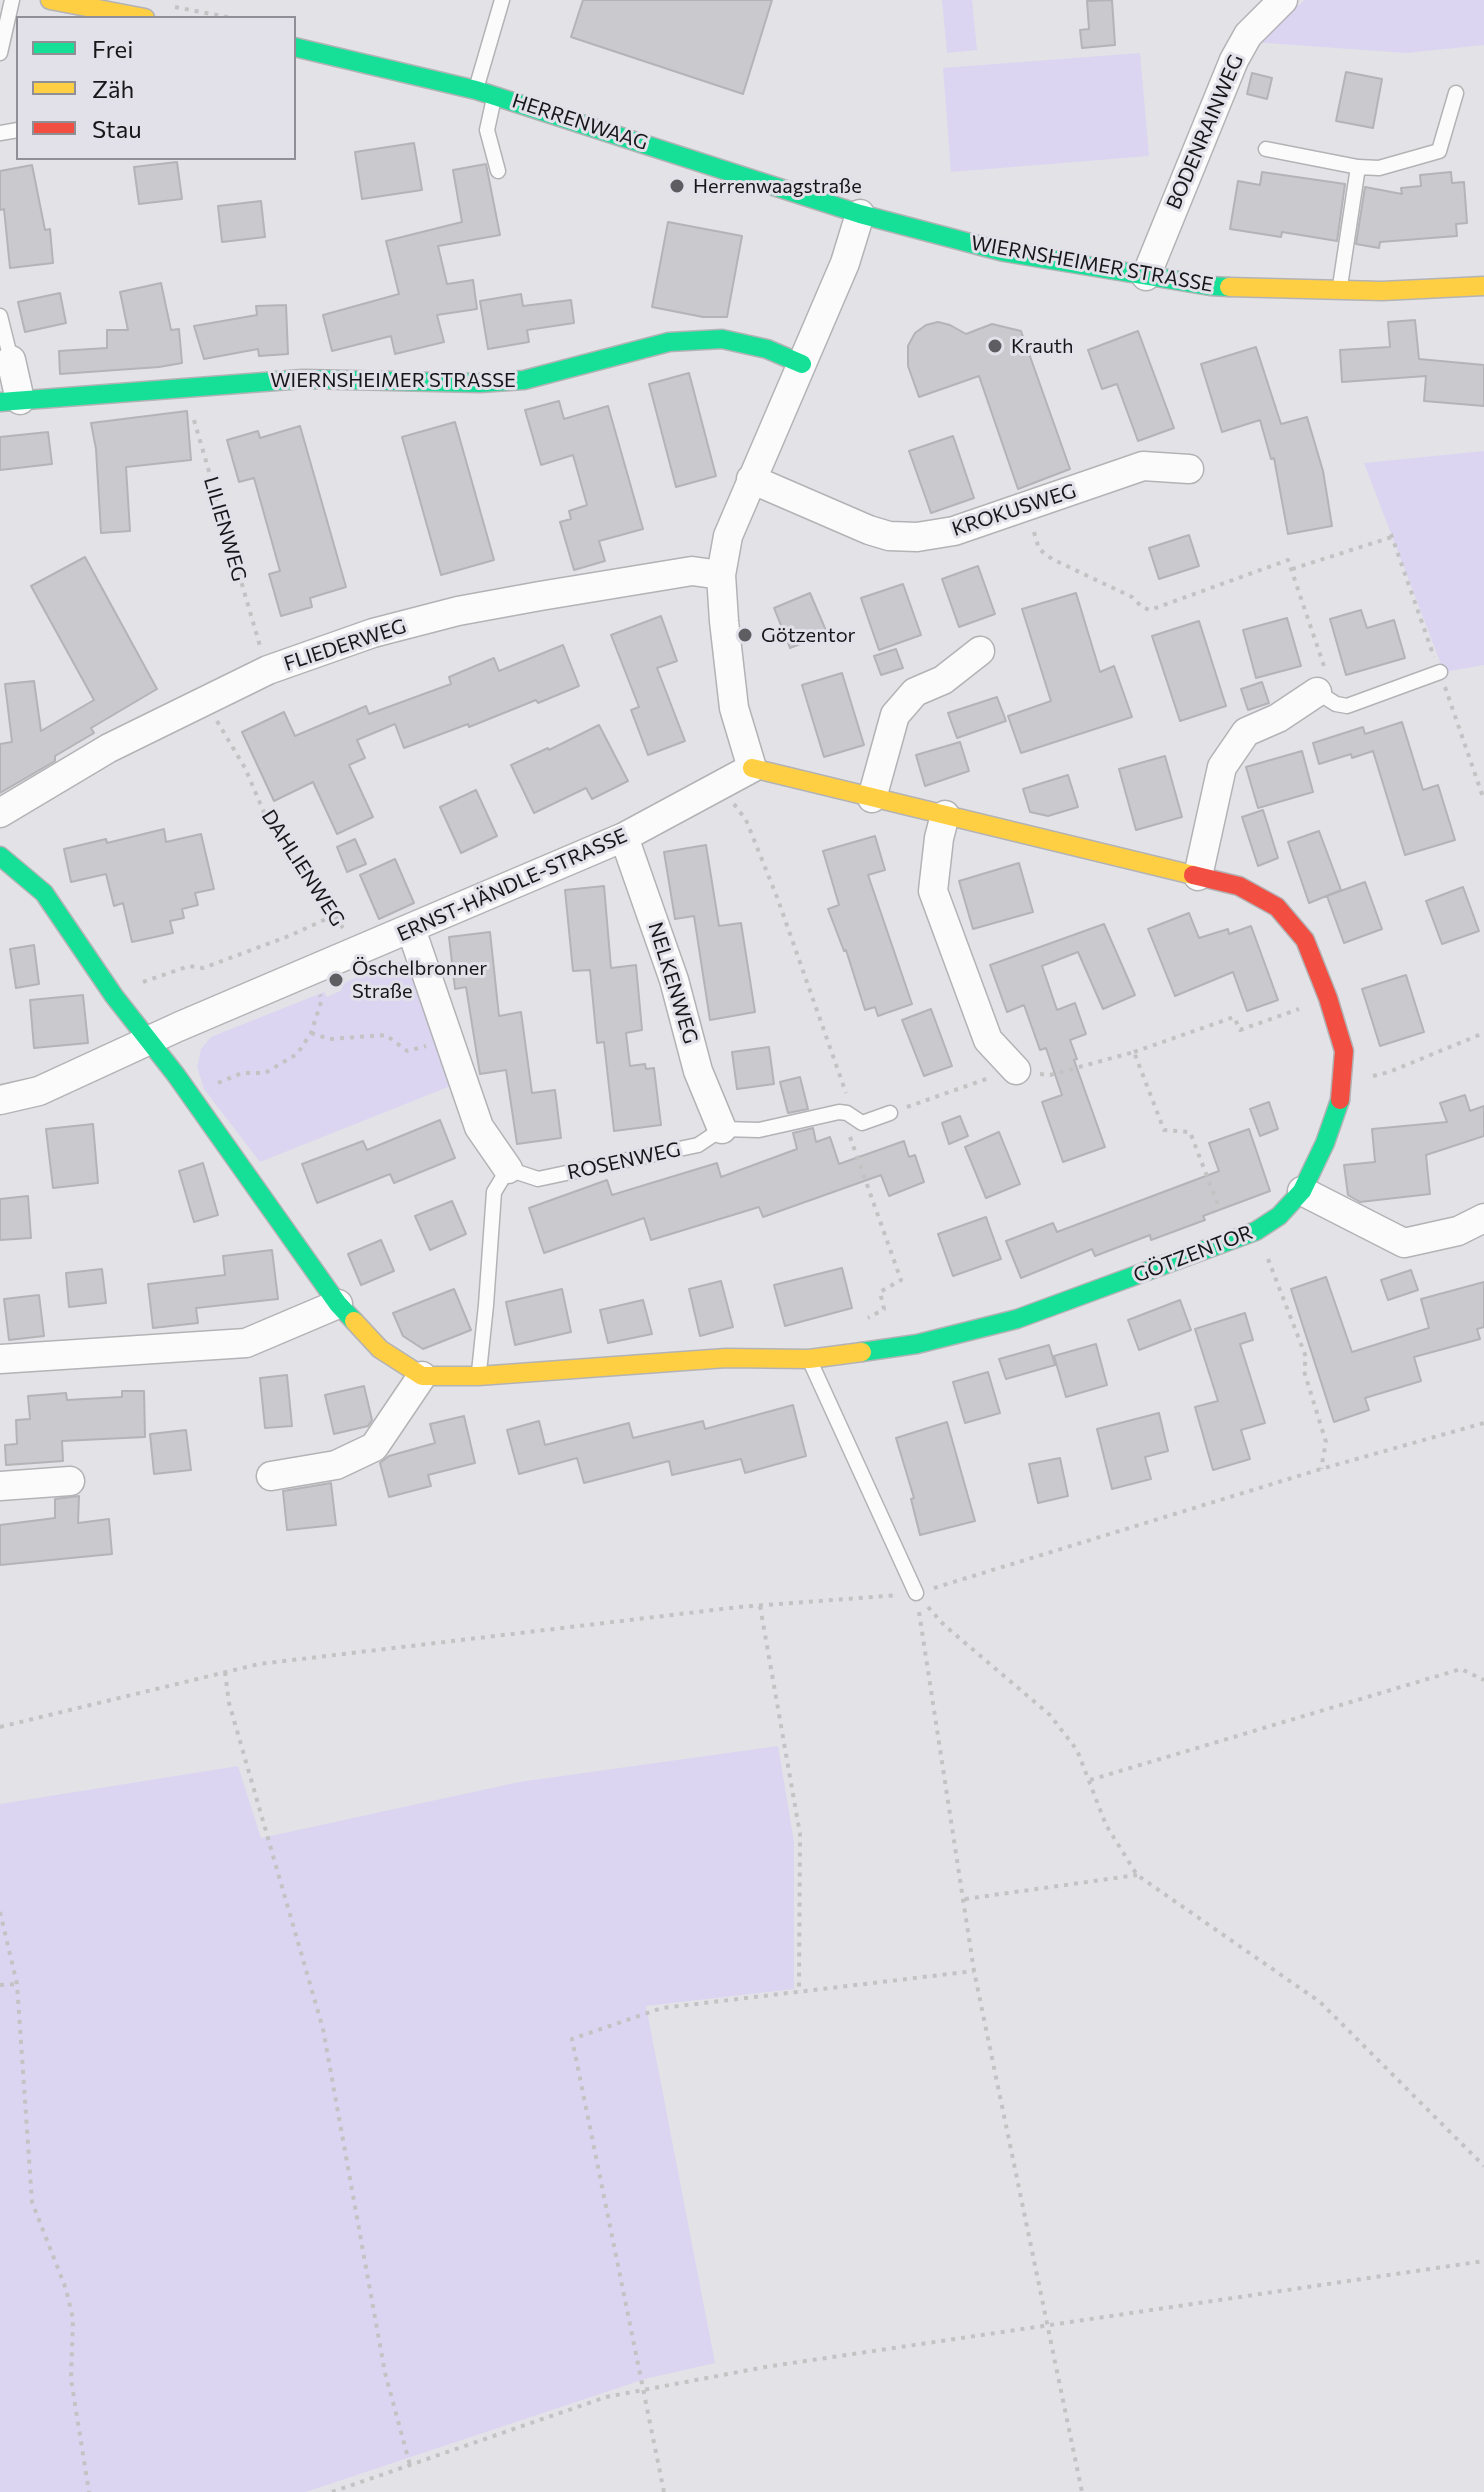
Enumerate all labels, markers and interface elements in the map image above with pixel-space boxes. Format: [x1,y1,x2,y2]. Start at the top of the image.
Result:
legend [16,16,296,160]
text: Frei [92,34,133,63]
street label: BODENRAINWEG [1162,51,1248,213]
text: Zäh [92,74,134,103]
street label: HERRENWAAG [509,89,651,155]
text: Stau [92,114,142,143]
place label: Herrenwaagstraße [693,174,862,198]
marker: Herrenwaagstraße [668,177,686,195]
street label: WIERNSHEIMER STRASSE [969,231,1215,297]
place label: Krauth [1011,334,1073,358]
marker: Krauth [986,337,1004,355]
street label: WIERNSHEIMER STRASSE [270,368,516,392]
street label: LILIENWEG [199,474,251,584]
street label: KROKUSWEG [949,479,1079,541]
street label: FLIEDERWEG [281,614,409,676]
place label: Götzentor [761,623,856,647]
marker: Götzentor [736,626,754,644]
street label: DAHLIENWEG [256,805,350,931]
street label: ERNST-HÄNDLE-STRASSE [393,823,631,947]
street label: NELKENWEG [643,919,703,1047]
place label: Öschelbronner Straße [352,956,487,1003]
marker: Öschelbronner Straße [327,971,345,989]
street label: ROSENWEG [565,1137,683,1185]
street label: GÖTZENTOR [1130,1220,1256,1288]

